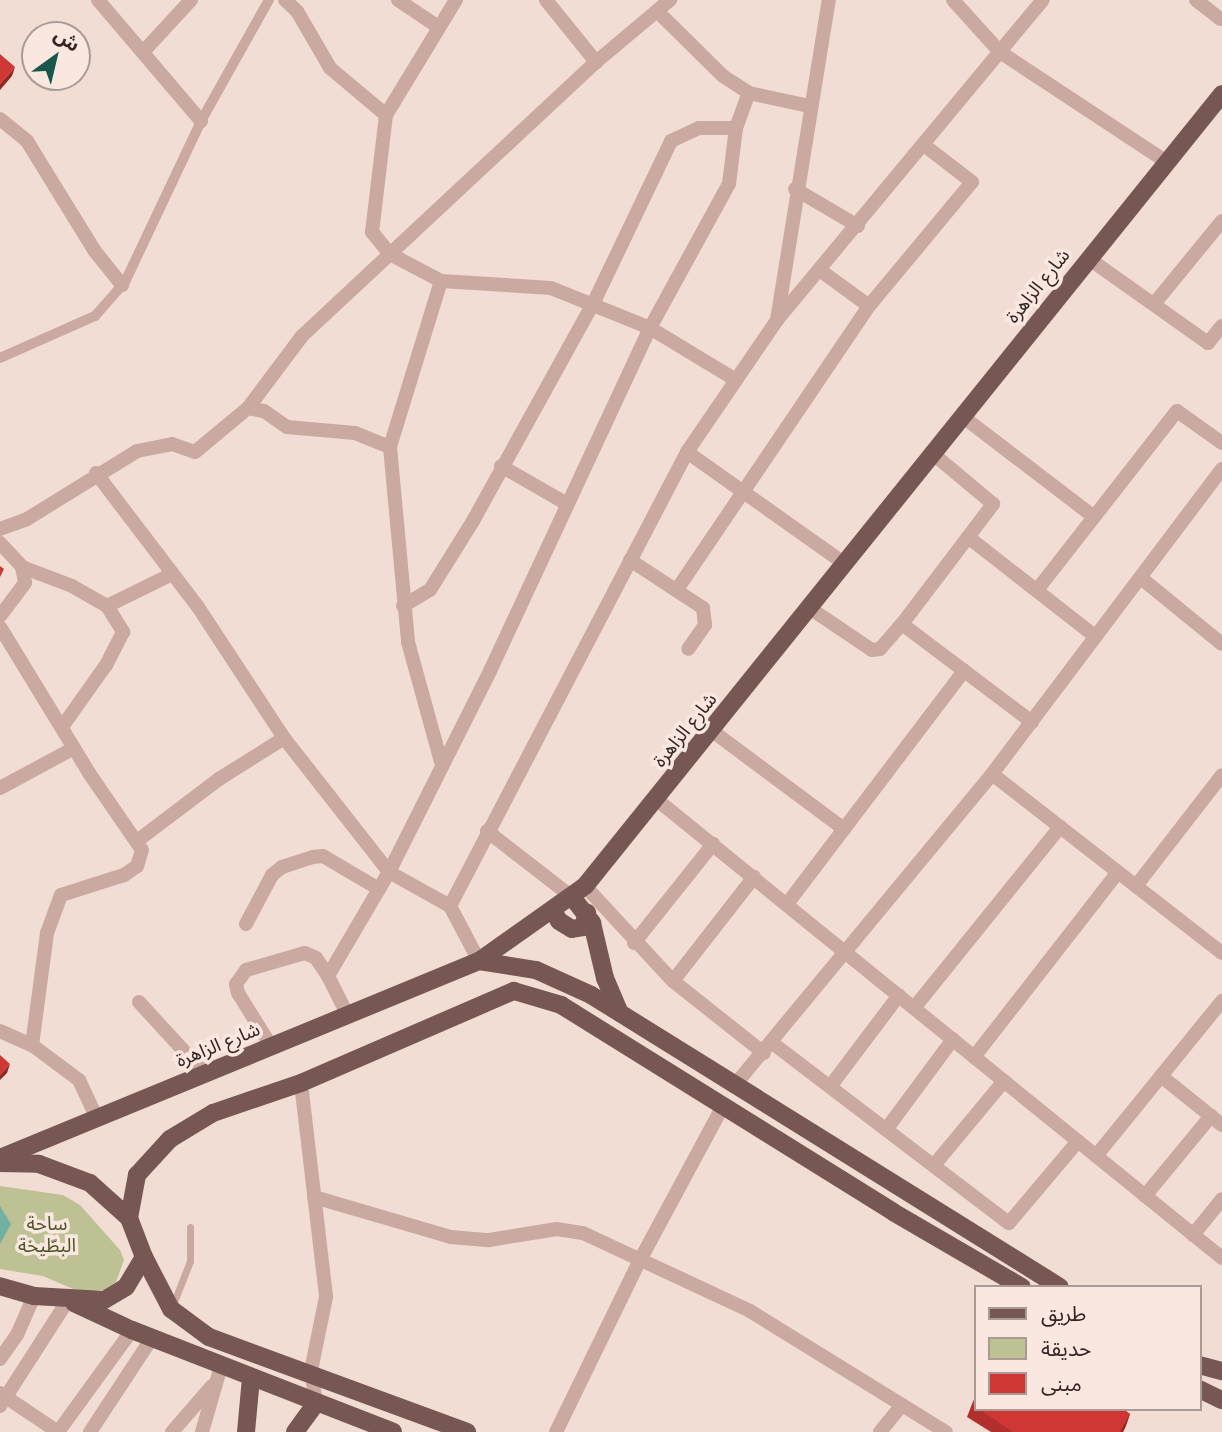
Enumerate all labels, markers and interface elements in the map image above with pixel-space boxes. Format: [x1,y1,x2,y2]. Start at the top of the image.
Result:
north arrow [21,21,91,91]
text: ش [50,24,84,56]
street label: شارع الزاهرة [1001,244,1075,328]
street label: شارع الزاهرة [648,688,722,772]
street label: شارع الزاهرة [173,1018,263,1072]
park label: ساحة البطّيخة [18,1213,76,1257]
legend [974,1285,1201,1411]
text: طريق [1041,1302,1086,1325]
text: حديقة [1041,1337,1091,1360]
text: مبنى [1041,1372,1082,1395]

